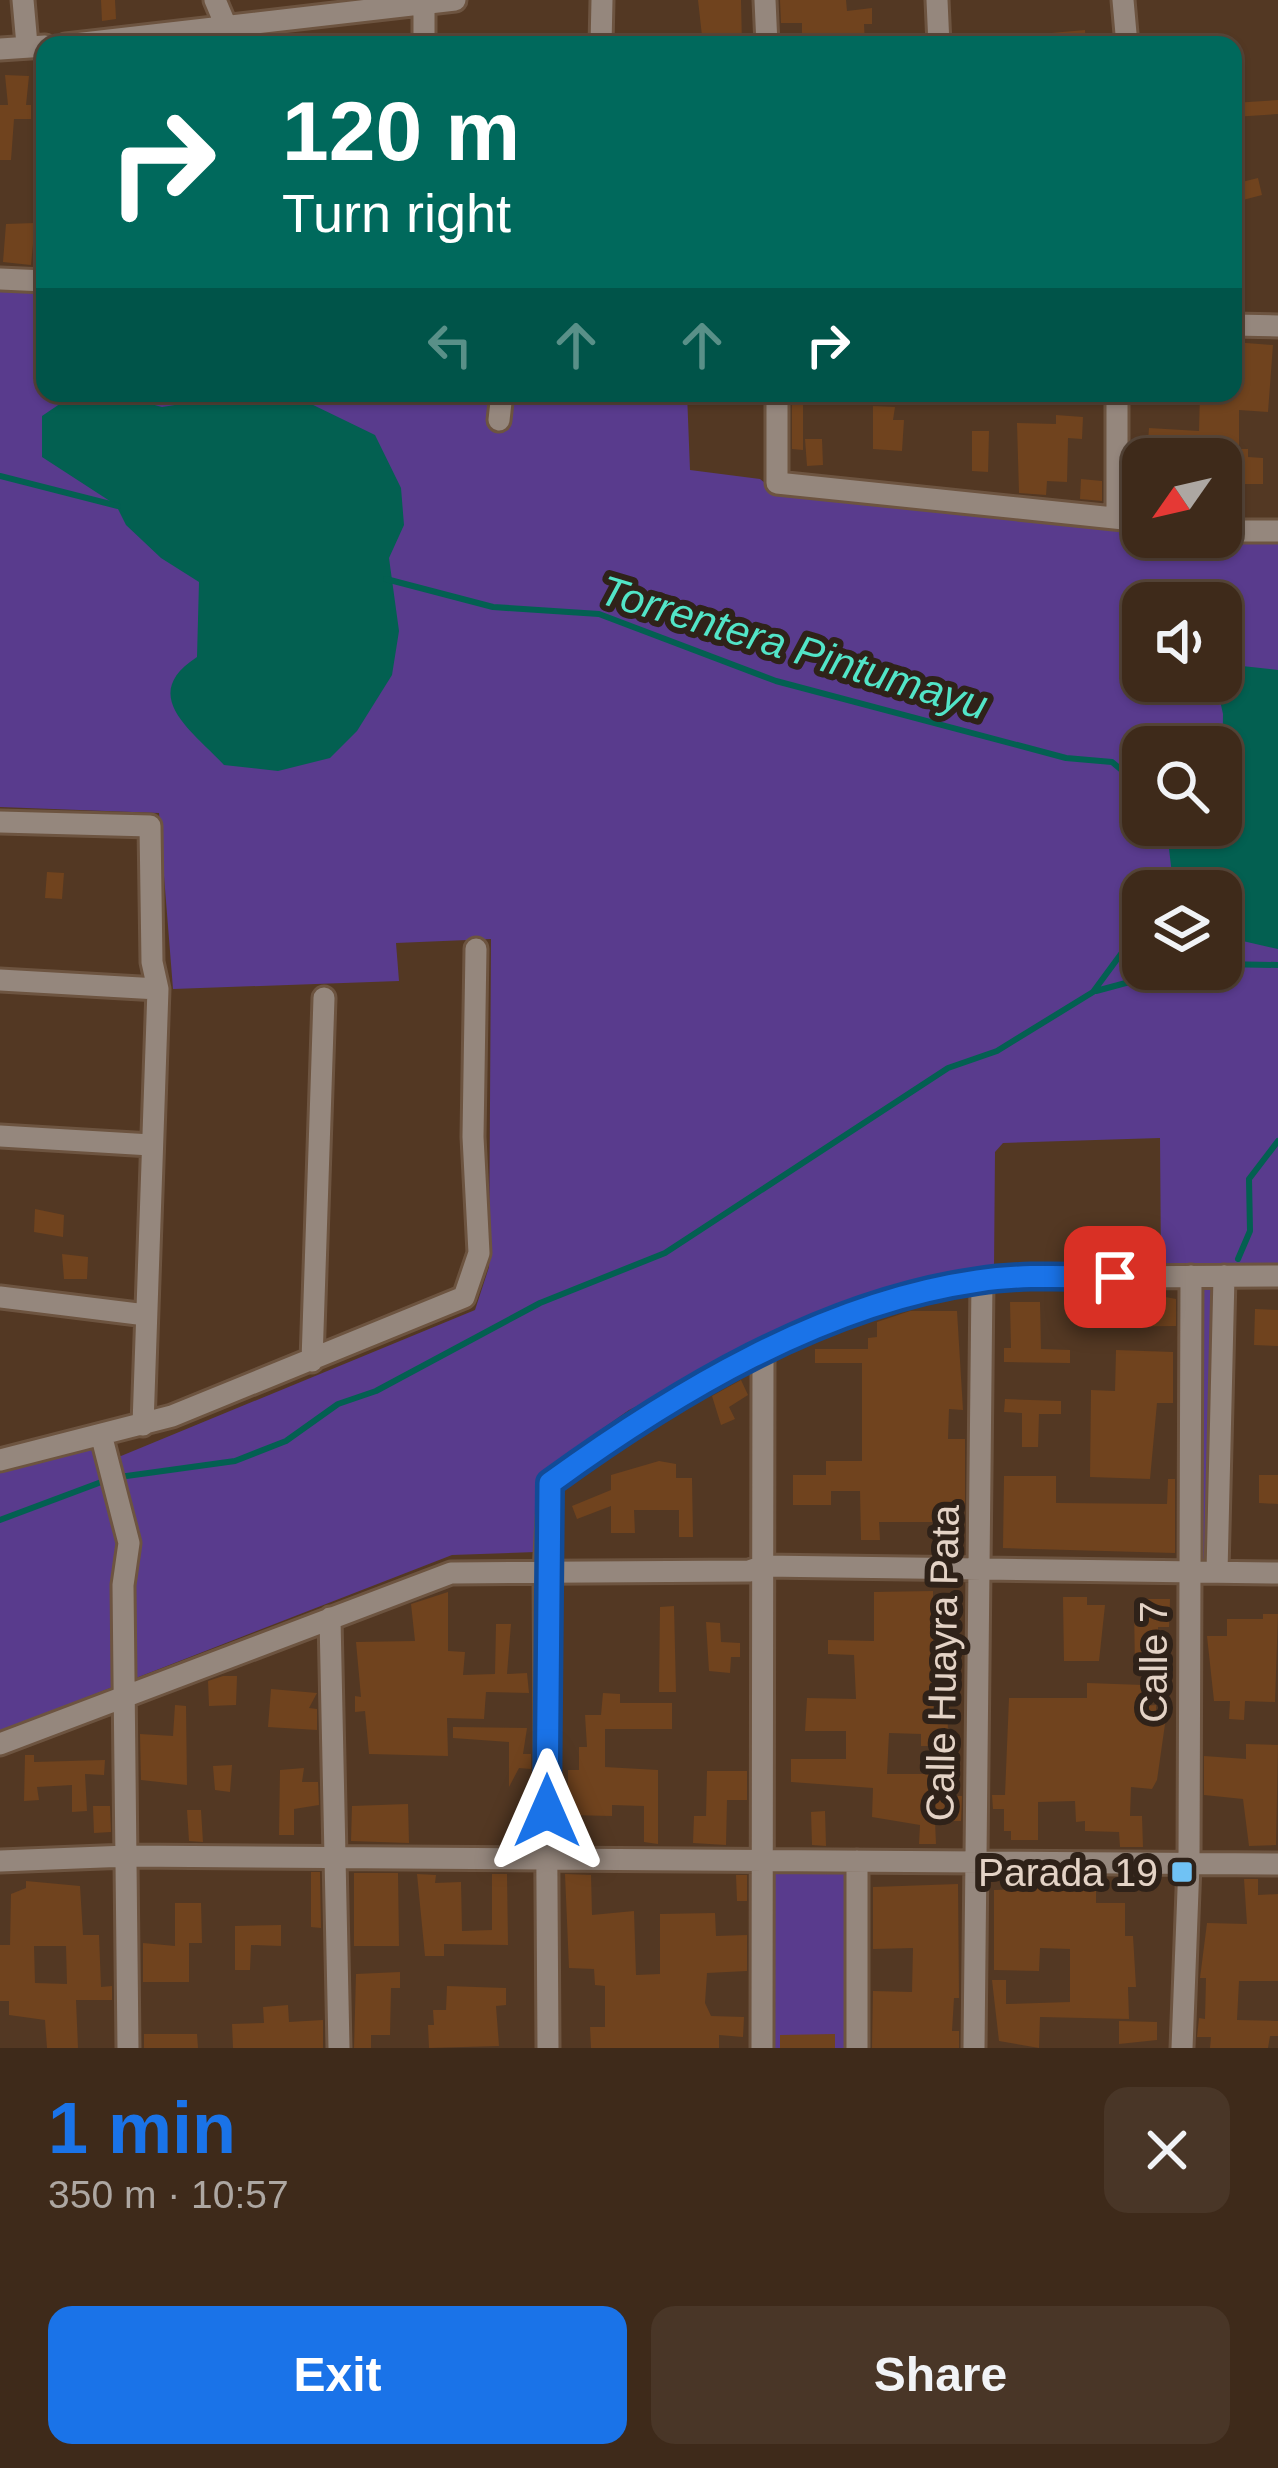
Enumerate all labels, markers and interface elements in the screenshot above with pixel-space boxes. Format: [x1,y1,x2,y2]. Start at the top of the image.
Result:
icon: right [84,84,240,240]
text: 120 m [282,84,520,178]
text: Turn right [282,183,511,243]
icon: left [417,312,483,378]
icon: ahead [543,312,609,378]
icon: ahead [669,312,735,378]
icon: right [795,312,861,378]
north arrow [1122,438,1242,558]
map controls [1122,438,1242,990]
water label: Torrentera Pintumayu [595,566,993,729]
button: sound [1122,582,1242,702]
button: search [1122,726,1242,846]
button: layers [1122,870,1242,990]
pin [1064,1226,1166,1328]
icon: arrive [1082,1244,1148,1310]
street label: Calle Huayra Pata [918,1504,967,1822]
street label: Calle 7 [1132,1601,1175,1723]
position arrow [484,1748,610,1874]
place label: Parada 19 [978,1851,1158,1894]
marker: Parada 19 [1169,1859,1195,1885]
button: close [1104,2087,1230,2213]
text: 1 min [48,2088,236,2168]
text: 350 m · 10:57 [48,2173,289,2216]
button: Exit [48,2306,627,2444]
button: Share [651,2306,1230,2444]

